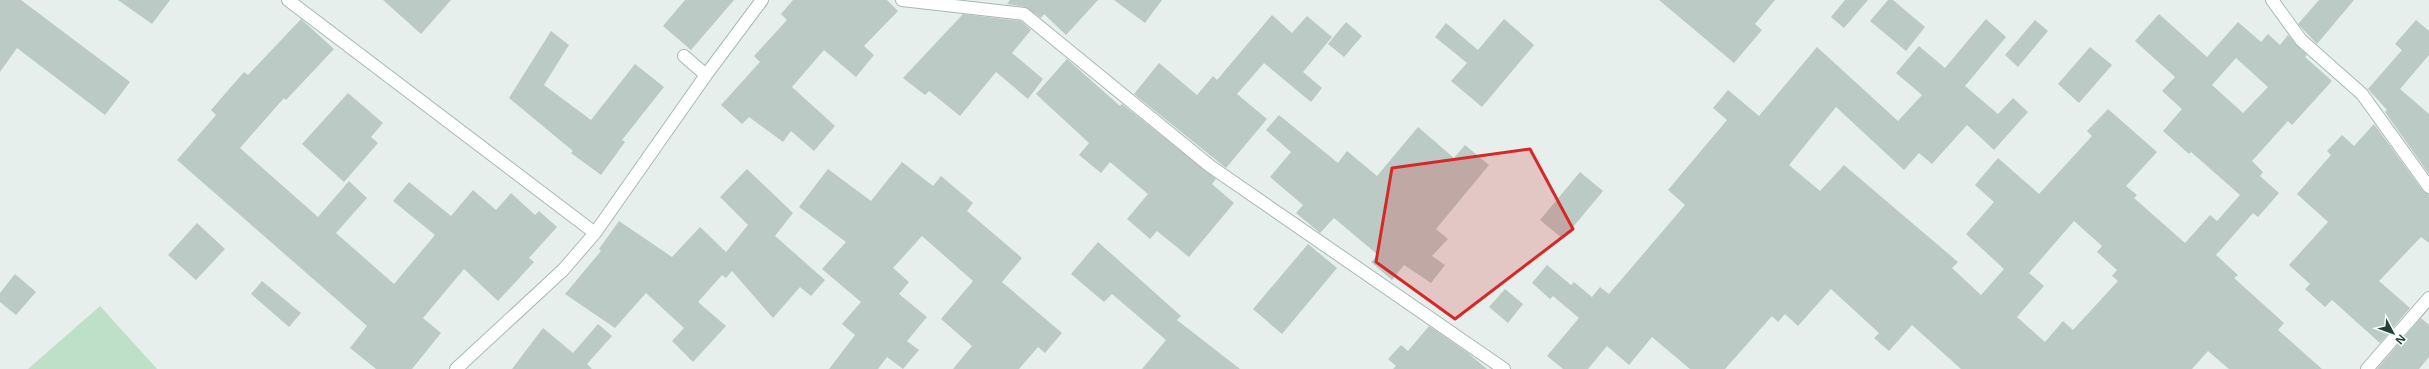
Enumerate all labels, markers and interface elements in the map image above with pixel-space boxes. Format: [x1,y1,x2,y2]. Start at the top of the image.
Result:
north arrow [2373,313,2413,353]
text: N [2392,332,2410,348]

